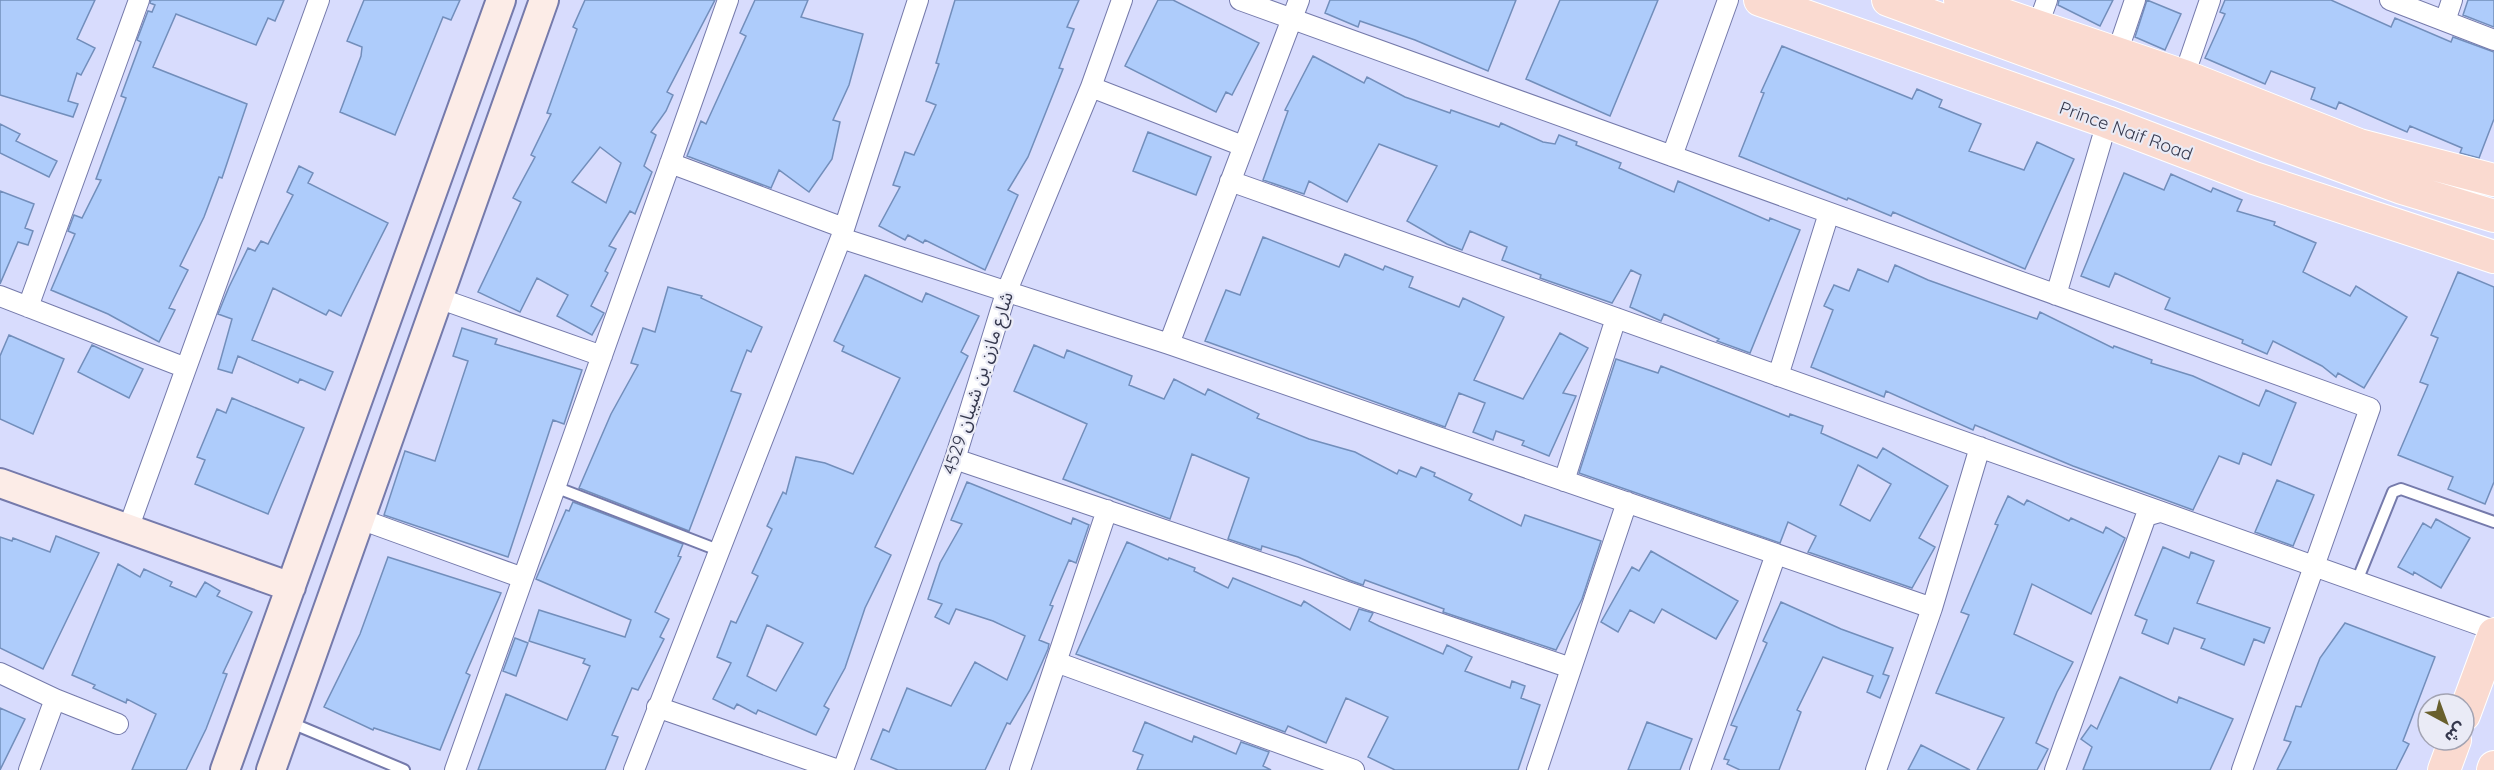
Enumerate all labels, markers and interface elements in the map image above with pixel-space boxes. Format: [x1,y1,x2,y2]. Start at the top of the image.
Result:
street label: Prince Naif Road [2056,96,2196,165]
street label: شارع مازن بن شيبان 4529 [937,289,1021,478]
north arrow [2416,692,2476,752]
text: ش [2441,719,2471,748]

